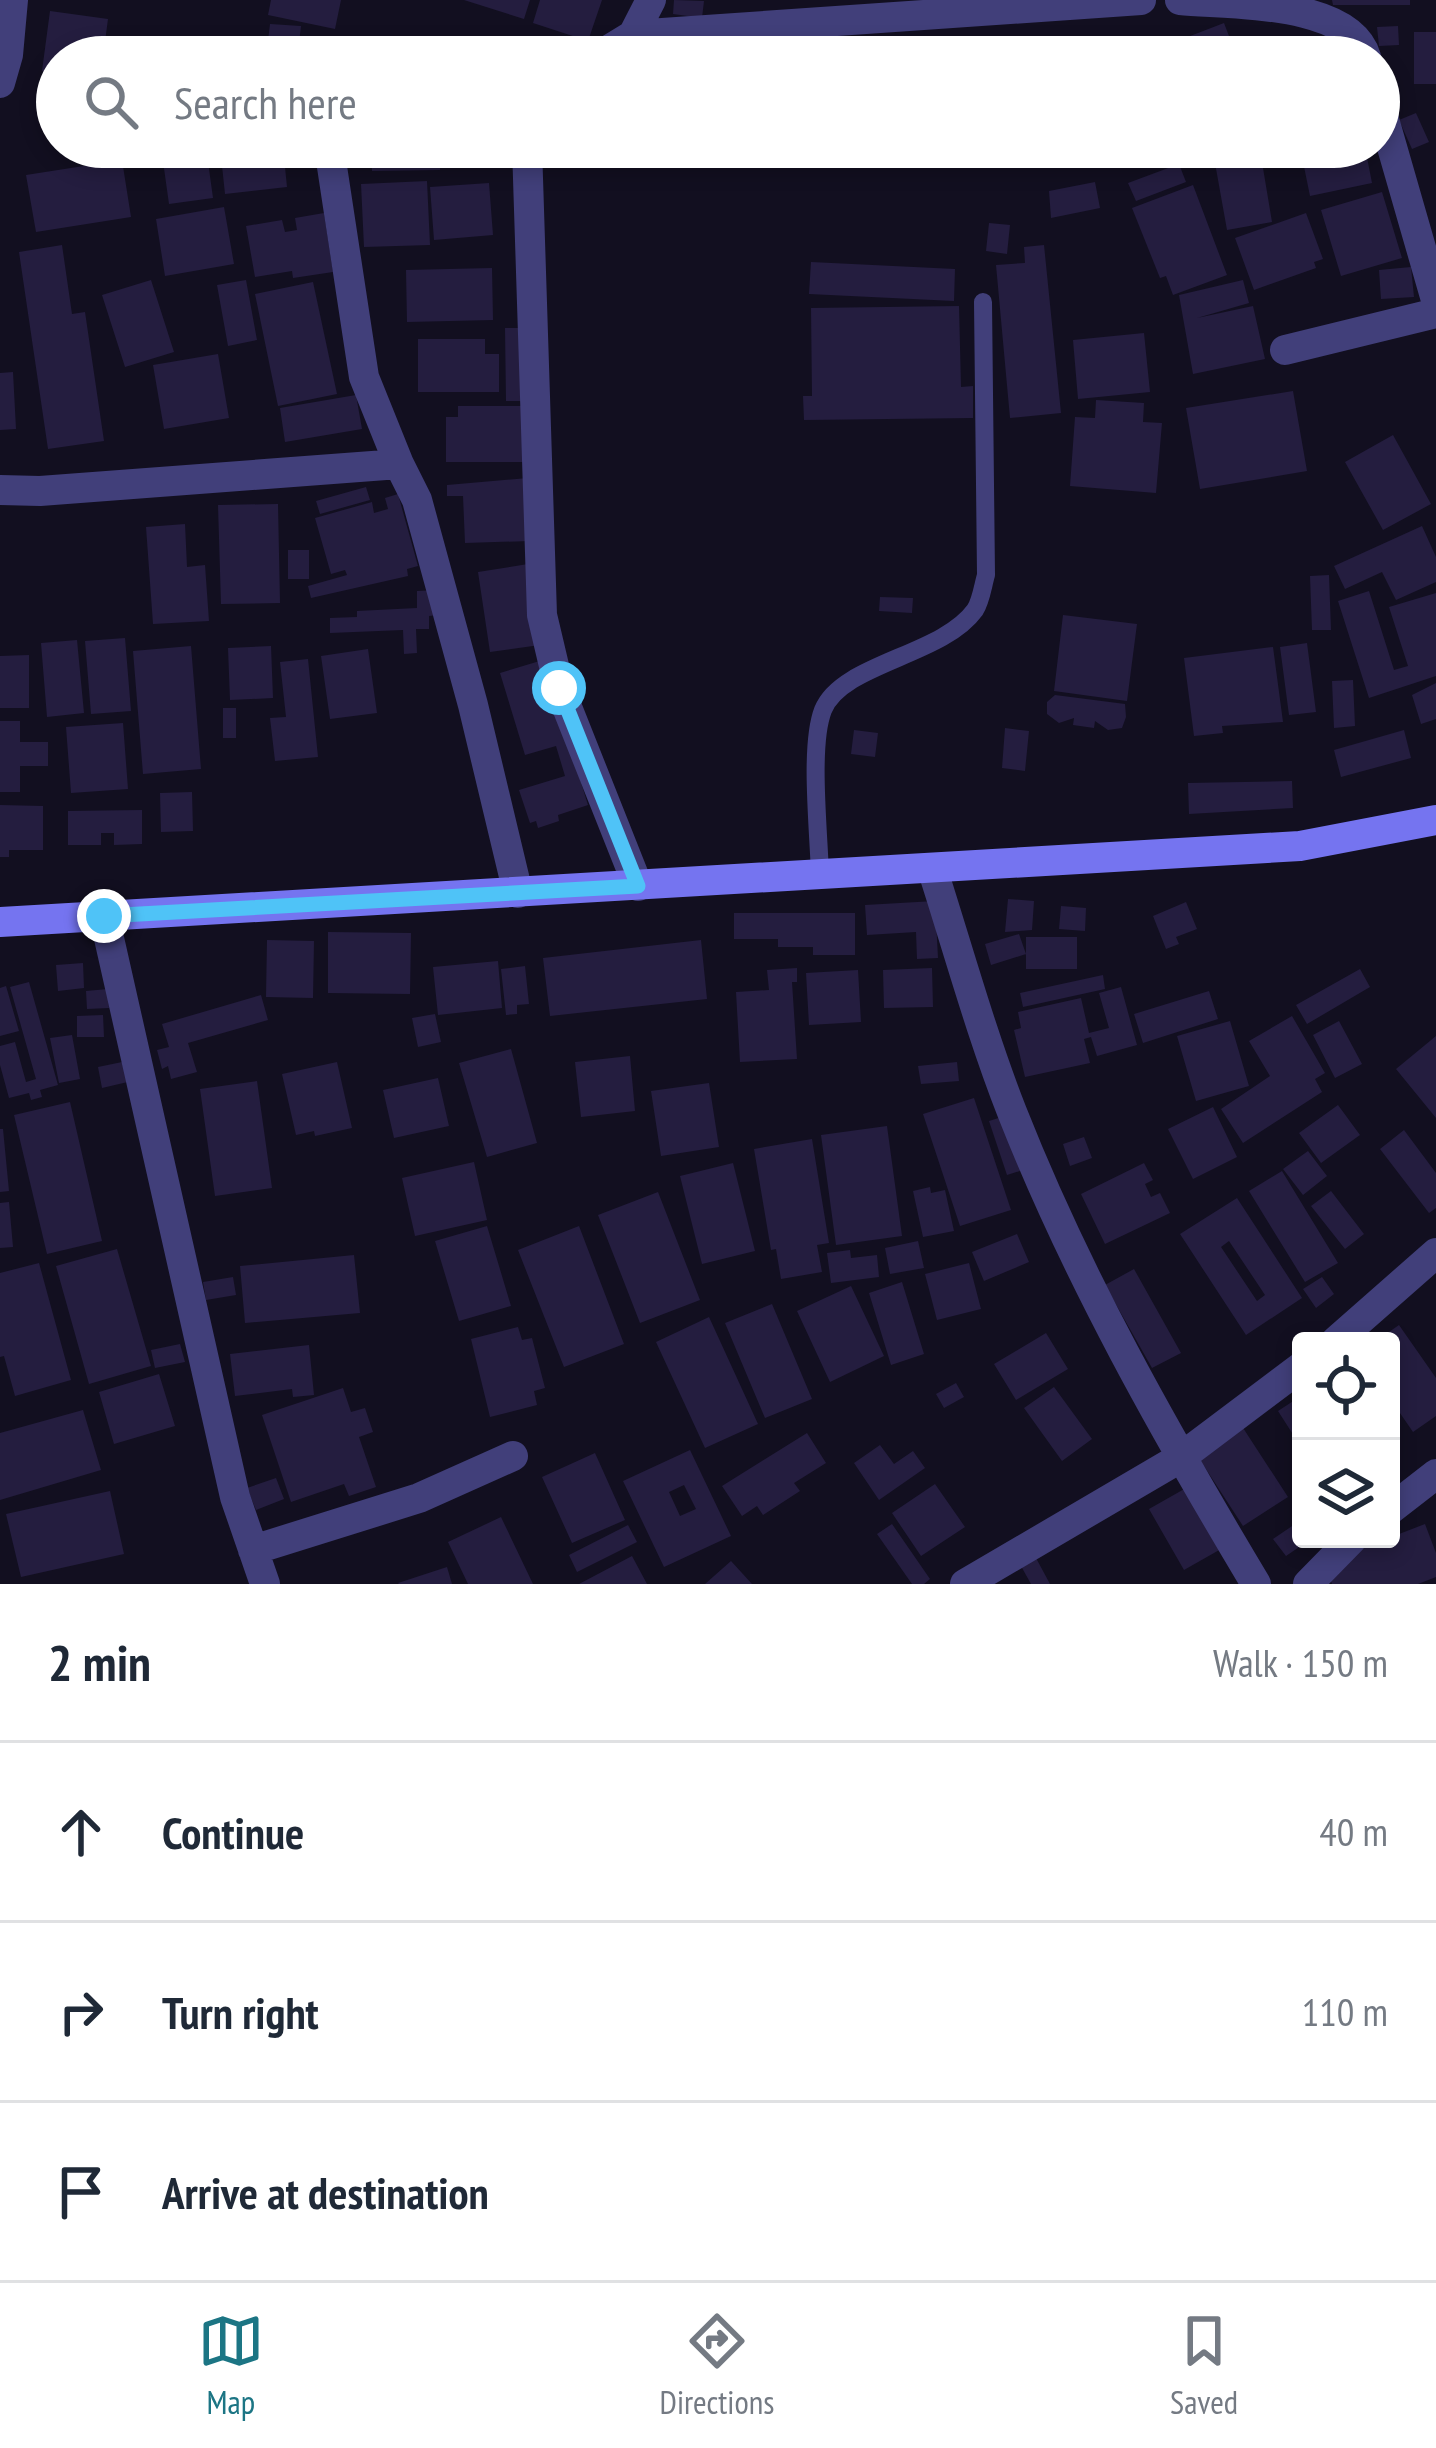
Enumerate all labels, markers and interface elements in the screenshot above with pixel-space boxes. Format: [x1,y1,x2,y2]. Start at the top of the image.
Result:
search box [36,36,1400,168]
icon: search [78,69,144,135]
text: Search here [174,73,357,131]
route start [532,661,586,715]
route end [77,889,131,943]
map controls [1292,1332,1400,1548]
button: locate [1292,1332,1400,1440]
button: layers [1292,1440,1400,1548]
text: 2 min [48,1629,151,1695]
text: Walk · 150 m [1213,1637,1388,1688]
icon: ahead [48,1799,114,1865]
text: Continue [162,1803,304,1861]
text: 40 m [1319,1806,1388,1857]
icon: right [48,1979,114,2045]
text: Turn right [162,1983,319,2041]
text: 110 m [1302,1986,1388,2037]
icon: arrive [48,2159,114,2225]
text: Arrive at destination [162,2163,489,2221]
tab: Map [198,2308,264,2423]
tab: Directions [660,2308,774,2423]
tab: Saved [1170,2308,1238,2423]

